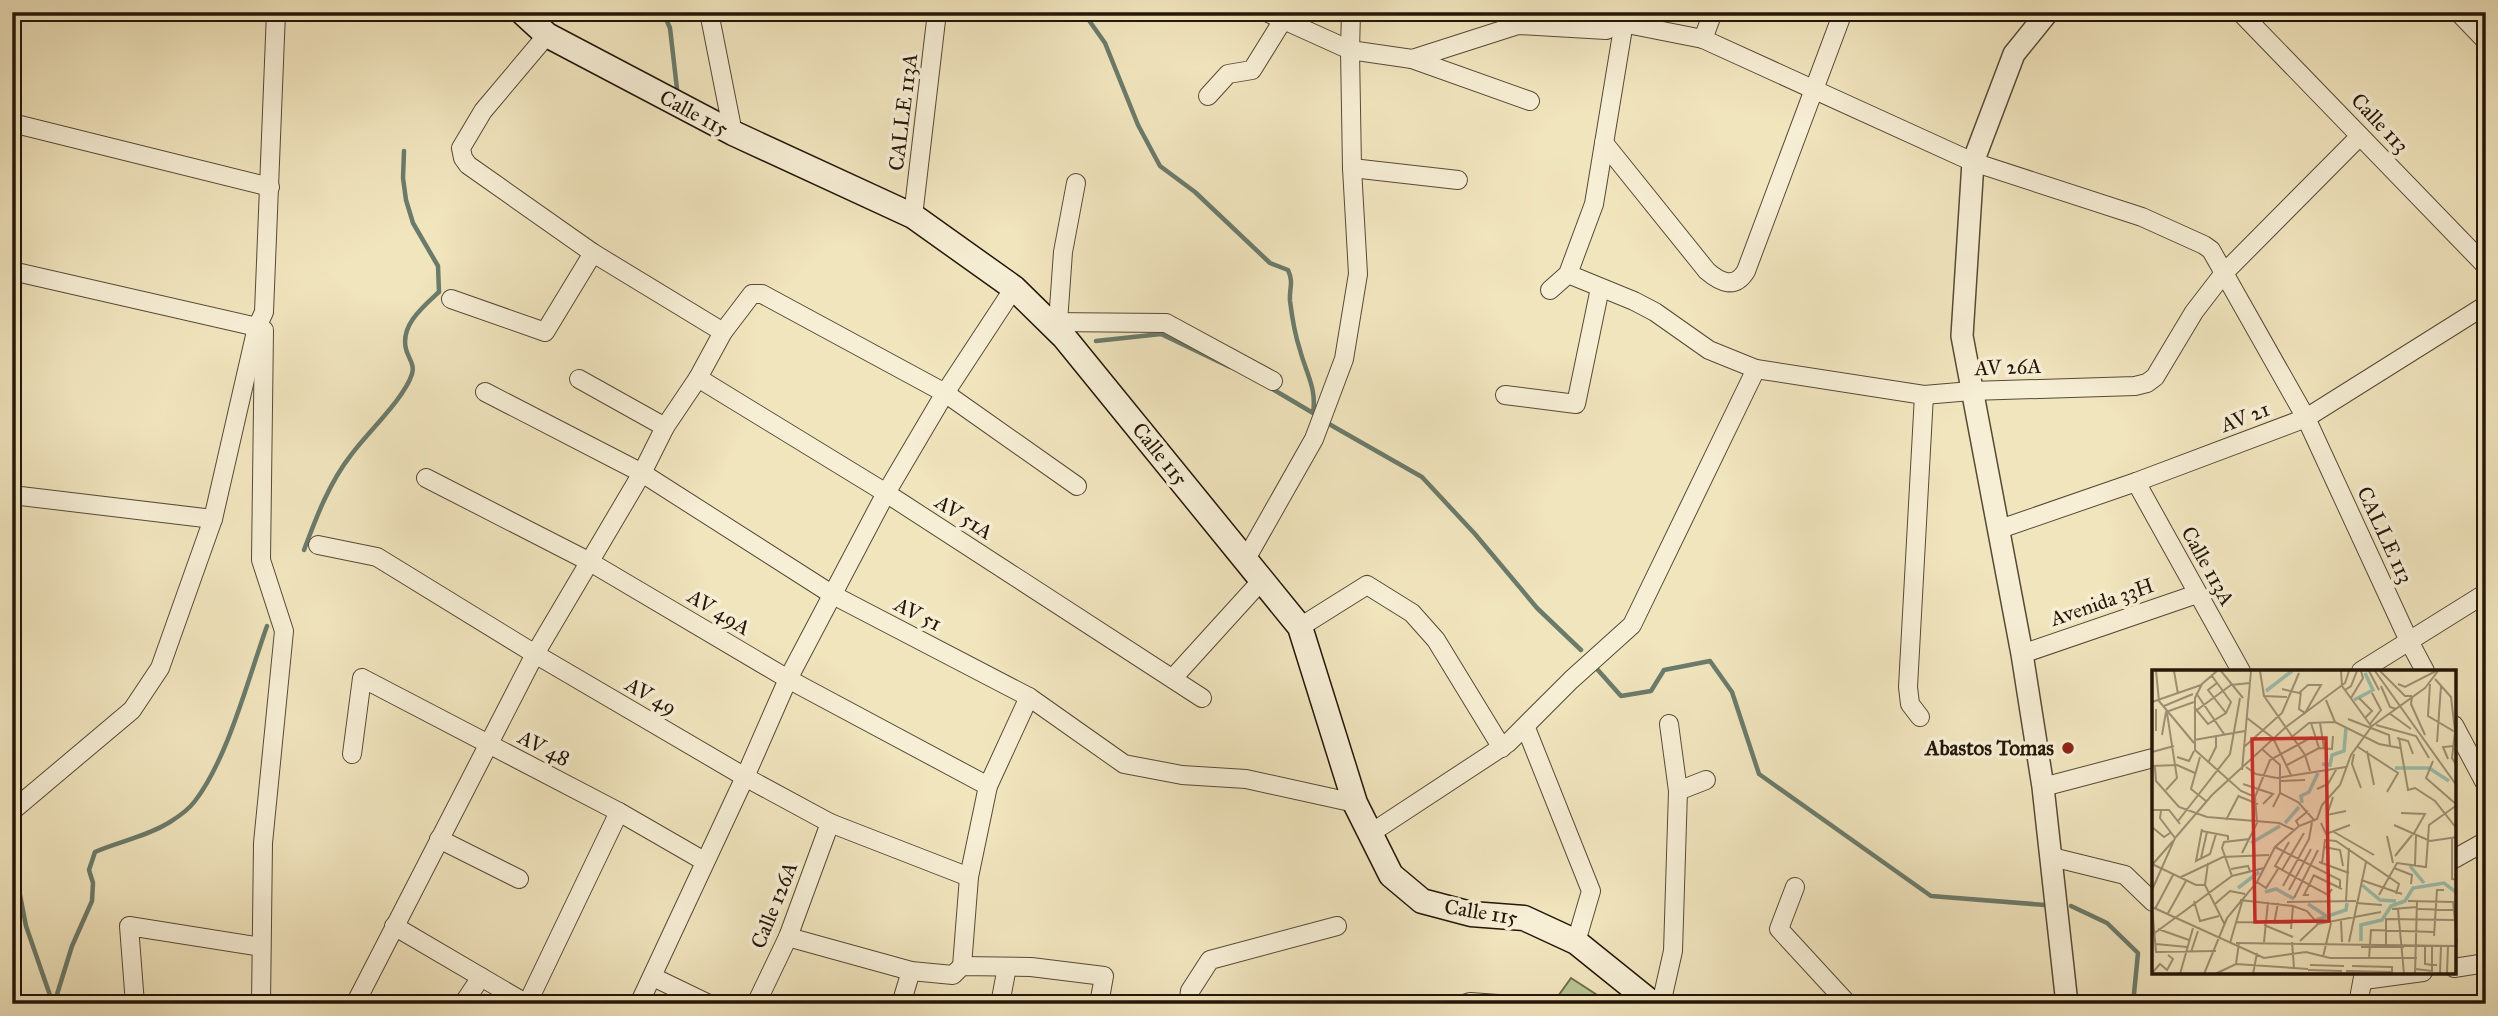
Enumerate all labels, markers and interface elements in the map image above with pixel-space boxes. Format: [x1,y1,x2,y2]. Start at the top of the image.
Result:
street label: CALLE 113A [883,52,923,172]
street label: Calle 115 [655,84,733,142]
street label: Calle 113 [2346,88,2414,158]
street label: AV 26A [1973,353,2042,381]
street label: AV 21 [2216,396,2273,439]
street label: Calle 115 [1127,417,1194,491]
street label: CALLE 113 [2351,482,2419,588]
street label: AV 51A [929,488,998,545]
street label: Calle 113A [2176,522,2240,610]
street label: Avenida 33H [2046,572,2157,632]
street label: AV 49A [682,583,755,641]
street label: AV 51 [889,591,946,637]
inset map [2152,670,2456,974]
street label: AV 49 [620,671,681,721]
street label: AV 48 [513,724,574,772]
place label: Abastos Tomas [1923,735,2054,761]
marker: Abastos Tomas [2060,740,2076,756]
street label: Calle 126A [745,858,803,952]
street label: Calle 115 [1442,893,1520,931]

